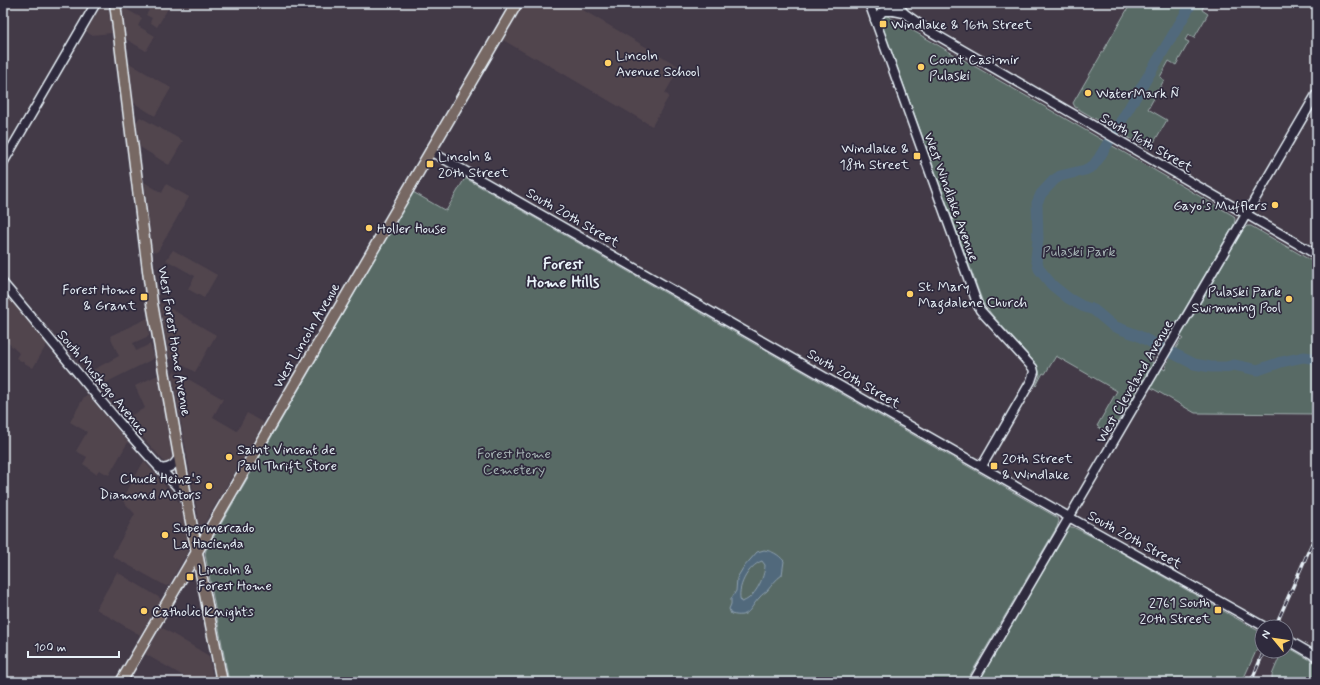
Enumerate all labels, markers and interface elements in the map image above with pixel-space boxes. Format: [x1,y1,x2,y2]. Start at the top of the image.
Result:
place label: Windlake & 16th Street [891,16,1033,34]
marker: Windlake & 16th Street [878,19,888,29]
place label: Lincoln Avenue School [616,47,700,81]
place label: Count Casimir Pulaski [929,51,1020,85]
marker: Lincoln Avenue School [603,58,613,68]
marker: Count Casimir Pulaski [916,62,926,72]
place label: WaterMark Ñ [1096,85,1180,103]
marker: WaterMark Ñ [1083,88,1093,98]
street label: South 16th Street [1097,109,1197,177]
street label: West Windlake Avenue [919,130,983,264]
place label: Windlake & 18th Street [839,140,910,174]
place label: Lincoln & 20th Street [438,148,509,182]
marker: Windlake & 18th Street [912,151,922,161]
marker: Lincoln & 20th Street [425,159,435,169]
street label: South 20th Street [523,184,623,252]
place label: Gayo's Mufflers [1173,197,1267,215]
marker: Gayo's Mufflers [1270,200,1280,210]
place label: Holler House [377,220,446,238]
marker: Holler House [364,223,374,233]
park label: Pulaski Park [1042,243,1116,261]
district label: Forest Home Hills [527,254,600,293]
street label: West Forest Home Avenue [153,265,195,418]
place label: St. Mary Magdalene Church [918,278,1027,314]
street label: West Lincoln Avenue [269,279,345,391]
place label: Forest Home & Grant [62,281,137,315]
place label: Pulaski Park Swimming Pool [1191,283,1281,318]
marker: St. Mary Magdalene Church [905,289,915,299]
marker: Forest Home & Grant [139,292,149,302]
marker: Pulaski Park Swimming Pool [1284,294,1294,304]
street label: West Cleveland Avenue [1092,316,1178,446]
street label: South Muskego Avenue [53,326,152,439]
street label: South 20th Street [804,345,904,413]
place label: Saint Vincent de Paul Thrift Store [237,441,337,475]
park label: Forest Home Cemetery [477,445,551,479]
place label: 20th Street & Windlake [1002,450,1073,484]
marker: Saint Vincent de Paul Thrift Store [224,452,234,462]
marker: 20th Street & Windlake [989,461,999,471]
place label: Chuck Heinz's Diamond Motors [100,470,201,504]
marker: Chuck Heinz's Diamond Motors [204,481,214,491]
street label: South 20th Street [1084,507,1185,573]
place label: Supermercado La Hacienda [173,519,255,553]
marker: Supermercado La Hacienda [160,530,170,540]
place label: Lincoln & Forest Home [198,561,272,595]
marker: Lincoln & Forest Home [185,572,195,582]
place label: 2761 South 20th Street [1139,594,1211,628]
place label: Catholic Knights [152,603,254,621]
marker: 2761 South 20th Street [1213,605,1223,615]
marker: Catholic Knights [139,606,149,616]
north arrow [1254,619,1294,659]
text: N [1258,628,1274,641]
scale bar [28,633,119,659]
text: 100 m [34,640,66,656]

